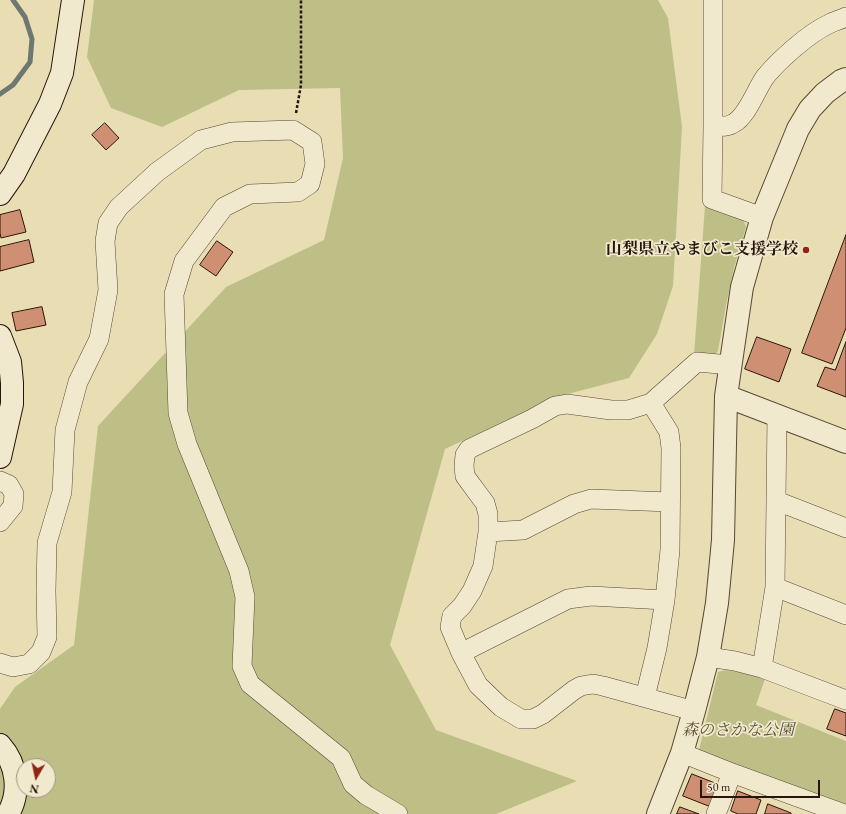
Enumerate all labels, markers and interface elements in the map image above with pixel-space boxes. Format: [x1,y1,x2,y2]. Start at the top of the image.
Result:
place label: 山梨県立やまびこ支援学校 [606,240,798,260]
marker: 山梨県立やまびこ支援学校 [801,245,811,255]
park label: 森のさかな公園 [682,721,794,741]
north arrow [16,758,56,798]
scale bar [702,772,822,798]
text: 50 m [707,779,730,795]
text: N [29,781,40,796]

